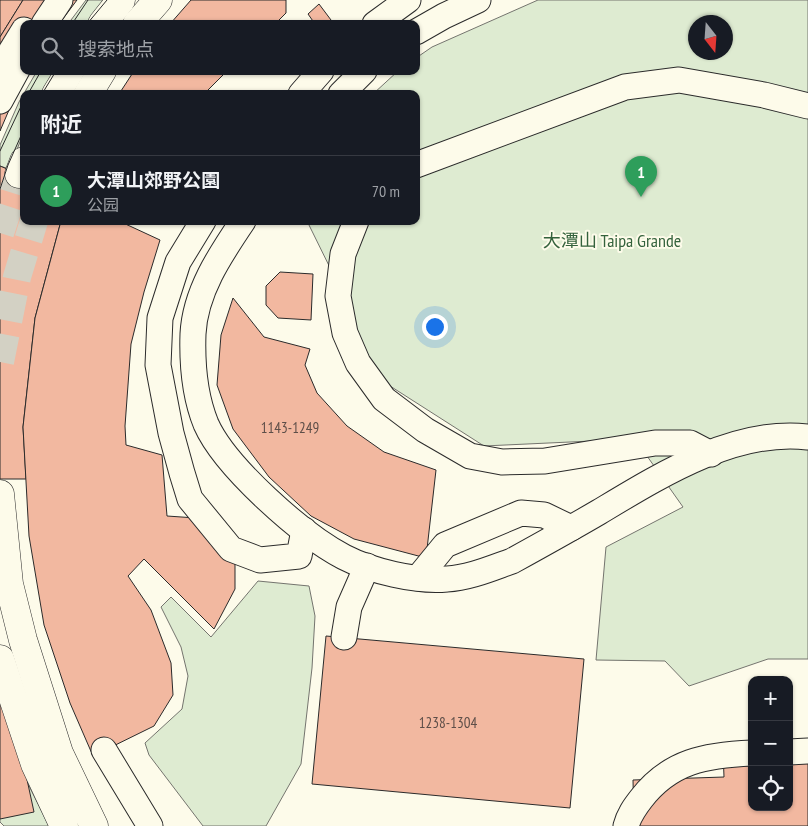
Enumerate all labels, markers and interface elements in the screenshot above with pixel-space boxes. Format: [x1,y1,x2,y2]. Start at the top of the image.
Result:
north arrow [688,15,733,60]
search box [20,20,420,75]
icon: search [38,34,66,62]
text: 搜索地点 [78,37,154,61]
text: 附近 [40,111,82,138]
pin: 1 [625,156,657,197]
text: 大潭山郊野公園 [87,168,220,192]
text: 1 [52,181,60,201]
text: 70 m [372,181,400,201]
text: 公园 [87,195,119,215]
park label: 大潭山 Taipa Grande [543,229,681,252]
your location [422,314,448,340]
house number: 1143-1249 [261,418,319,437]
map controls [748,676,793,811]
button: + [748,676,793,721]
house number: 1238-1304 [419,713,477,732]
button: − [748,721,793,766]
button: locate [748,766,793,811]

